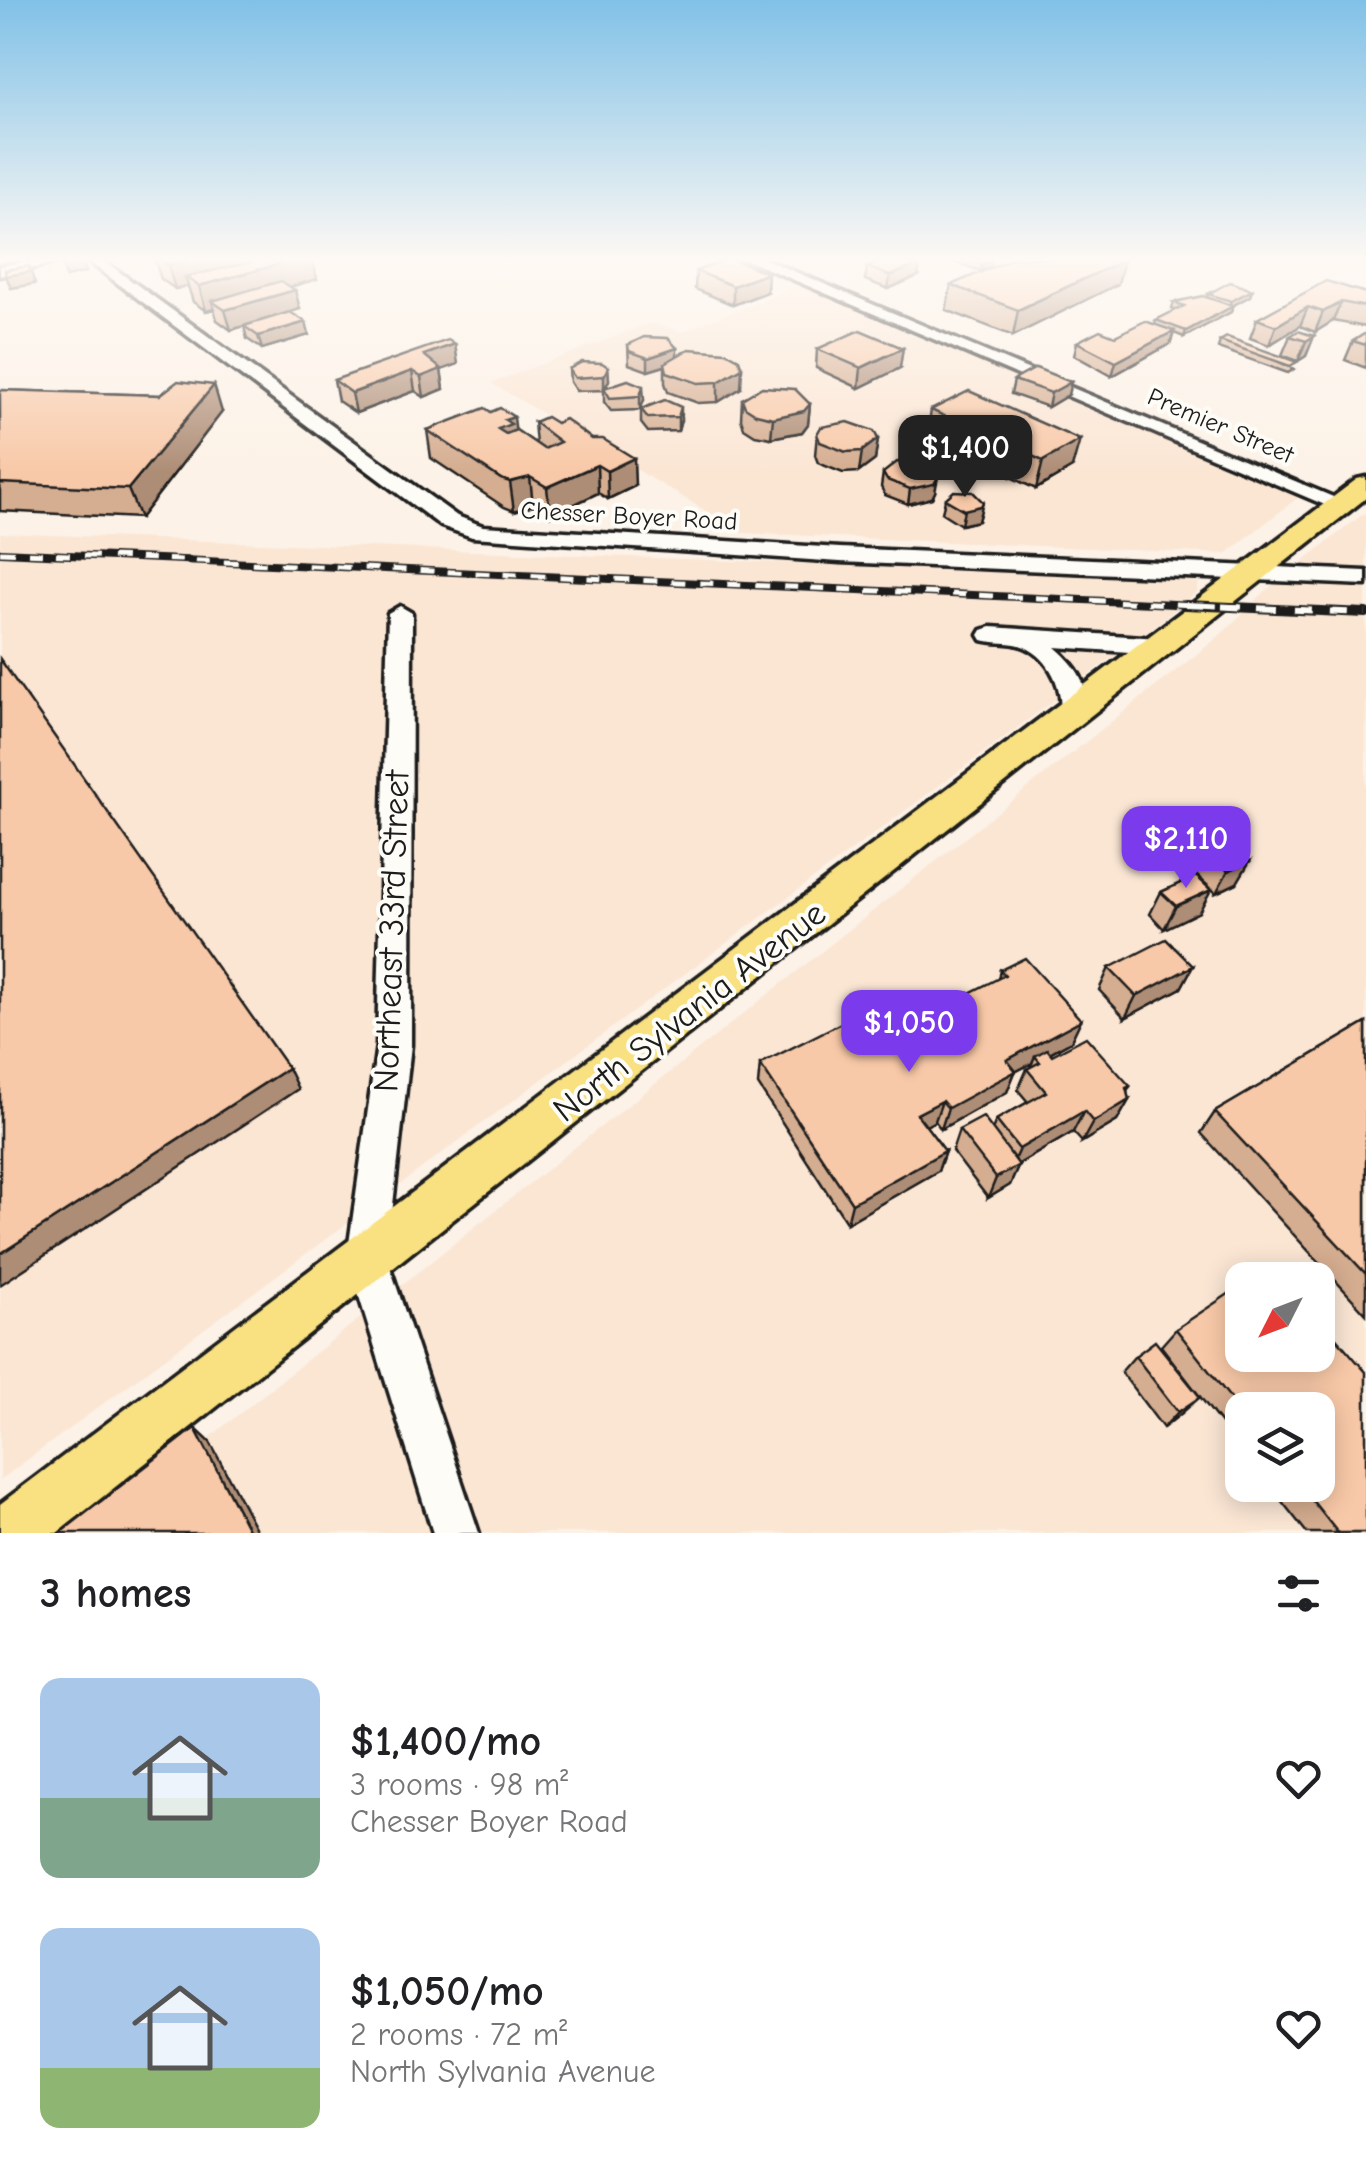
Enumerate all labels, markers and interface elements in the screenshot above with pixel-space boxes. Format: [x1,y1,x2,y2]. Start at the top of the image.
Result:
street label: Premier Street [1143,382,1299,470]
pin: $1,400 [884,415,1046,500]
text: $1,400 [920,429,1010,466]
street label: Chesser Boyer Road [520,495,738,536]
street label: Northeast 33rd Street [365,768,418,1093]
pin: $2,110 [1105,806,1267,891]
text: $2,110 [1144,820,1228,857]
street label: North Sylvania Avenue [545,892,834,1130]
pin: $1,050 [828,990,990,1075]
text: $1,050 [863,1004,955,1041]
north arrow [1225,1262,1335,1372]
map controls [1225,1262,1335,1502]
button: layers [1225,1392,1335,1502]
icon: filters [1271,1566,1326,1621]
text: 3 homes [40,1569,191,1618]
text: $1,400/mo [350,1717,541,1766]
icon: home [120,1718,240,1838]
icon: heart [1271,1751,1326,1806]
text: 3 rooms · 98 m² [350,1766,568,1803]
text: Chesser Boyer Road [350,1803,628,1840]
text: $1,050/mo [350,1967,544,2016]
icon: home [120,1968,240,2088]
icon: heart [1271,2001,1326,2056]
text: 2 rooms · 72 m² [350,2016,567,2053]
text: North Sylvania Avenue [350,2053,656,2090]

